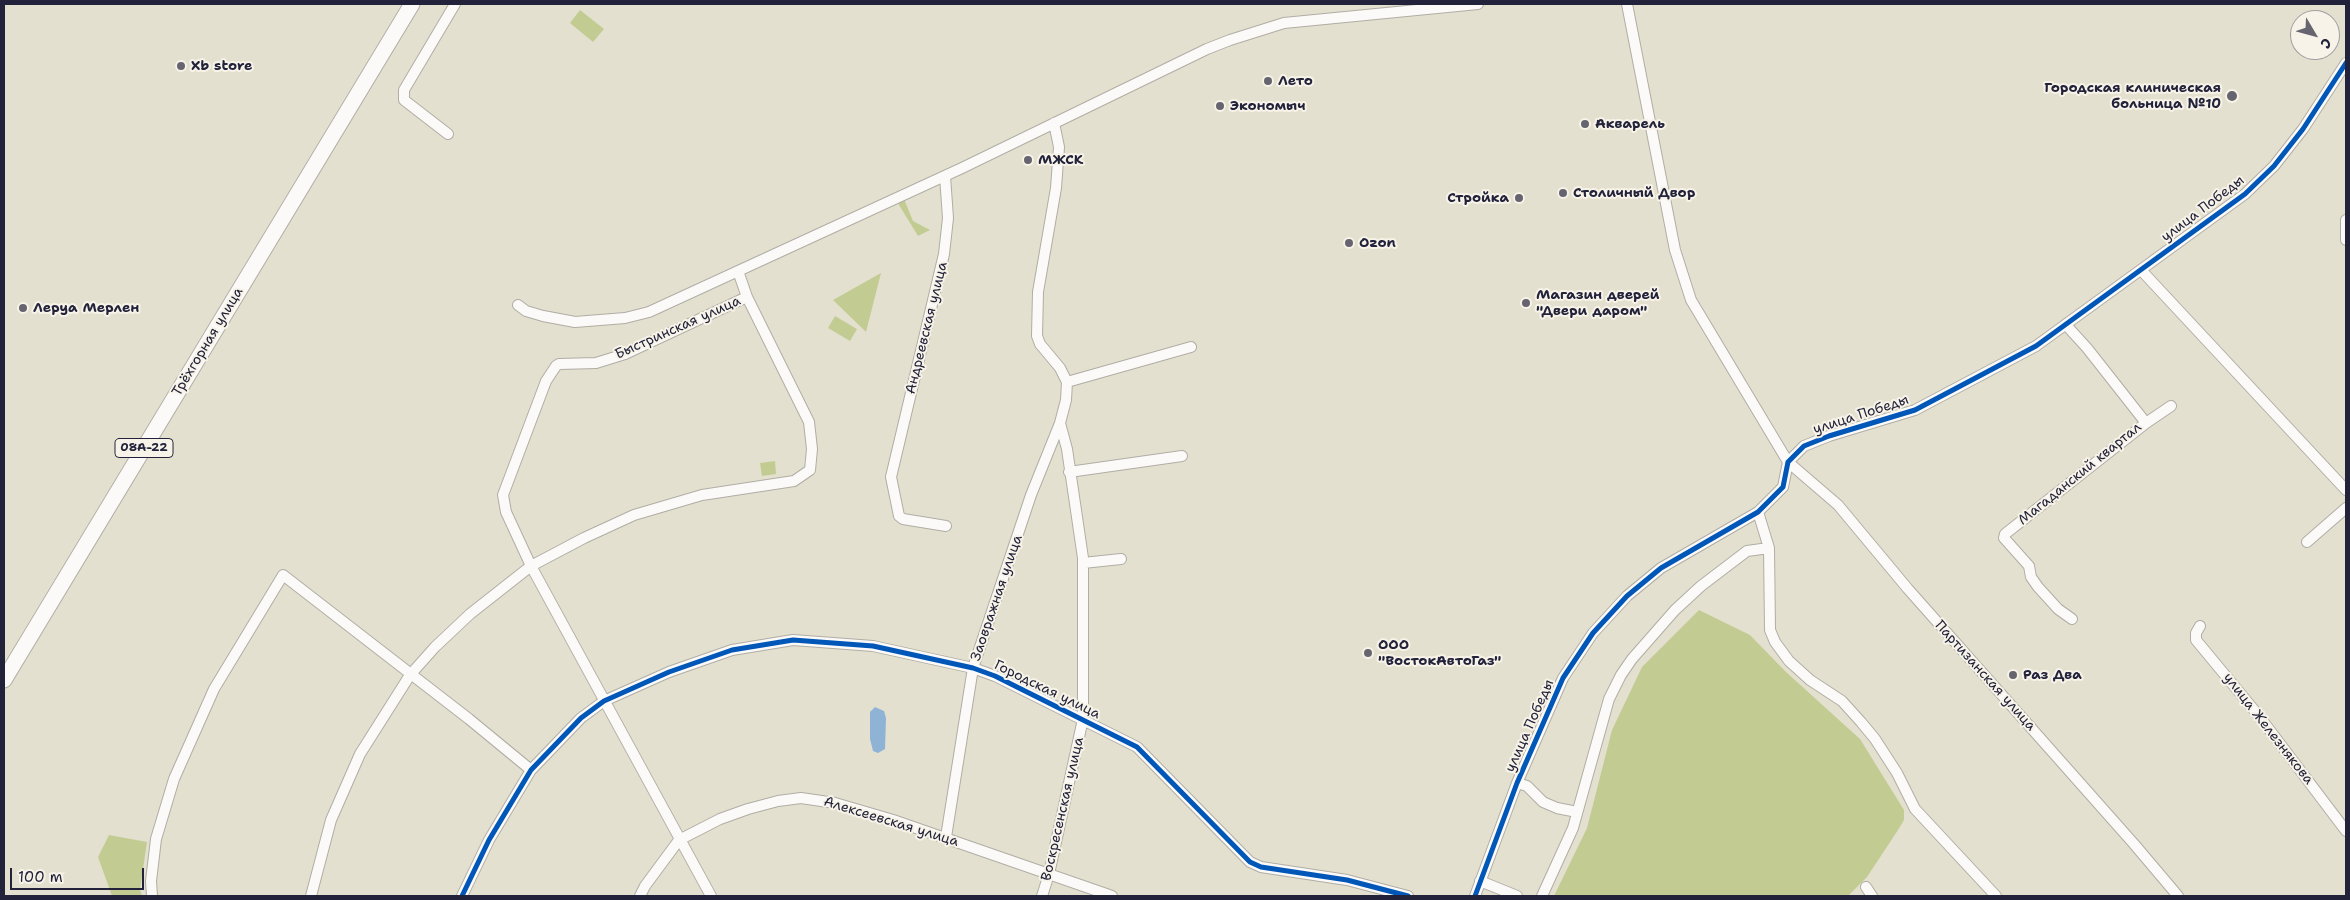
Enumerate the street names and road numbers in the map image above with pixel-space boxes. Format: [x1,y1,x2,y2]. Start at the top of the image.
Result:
street label: улица Победы [2158,172,2248,246]
street label: Андреевская улица [902,260,952,396]
street label: Трёхгорная улица [169,285,247,399]
street label: Быстринская улица [613,293,743,363]
street label: улица Победы [1811,392,1911,438]
street label: Магаданский квартал [2015,419,2145,529]
road number: 08А-22 [115,438,173,458]
street label: Заовражная улица [968,533,1026,663]
street label: Партизанская улица [1931,617,2039,735]
street label: Городская улица [991,657,1103,723]
street label: улица Железнякова [2219,670,2317,788]
street label: улица Победы [1502,677,1558,775]
street label: Воскресенская улица [1038,736,1088,882]
street label: Алексеевская улица [822,793,960,851]

